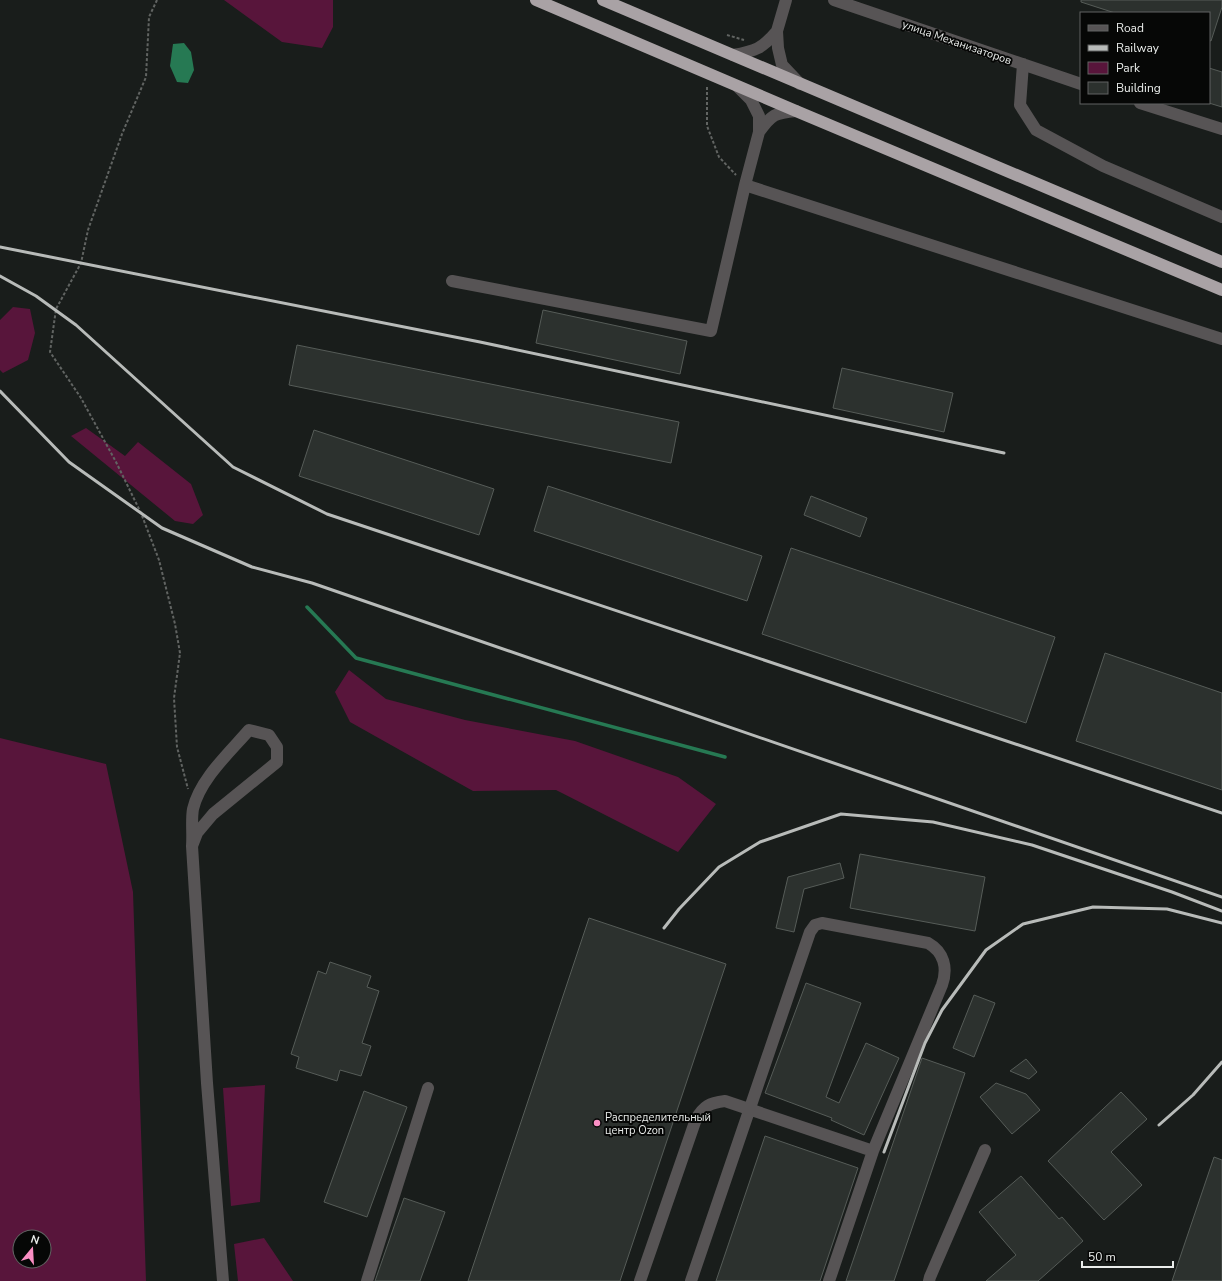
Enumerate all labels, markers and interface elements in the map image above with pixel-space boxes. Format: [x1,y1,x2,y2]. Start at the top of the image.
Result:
legend [1080,12,1210,104]
street label: улица Механизаторов [900,17,1013,68]
text: Road [1116,20,1144,36]
text: Railway [1116,40,1160,56]
text: Park [1116,60,1141,76]
text: Building [1116,80,1161,96]
place label: Распределительный центр Ozon [605,1110,711,1138]
marker: Распределительный центр Ozon [592,1118,602,1128]
north arrow [12,1229,52,1269]
text: N [29,1232,41,1248]
scale bar [1082,1243,1173,1269]
text: 50 m [1088,1249,1116,1265]

